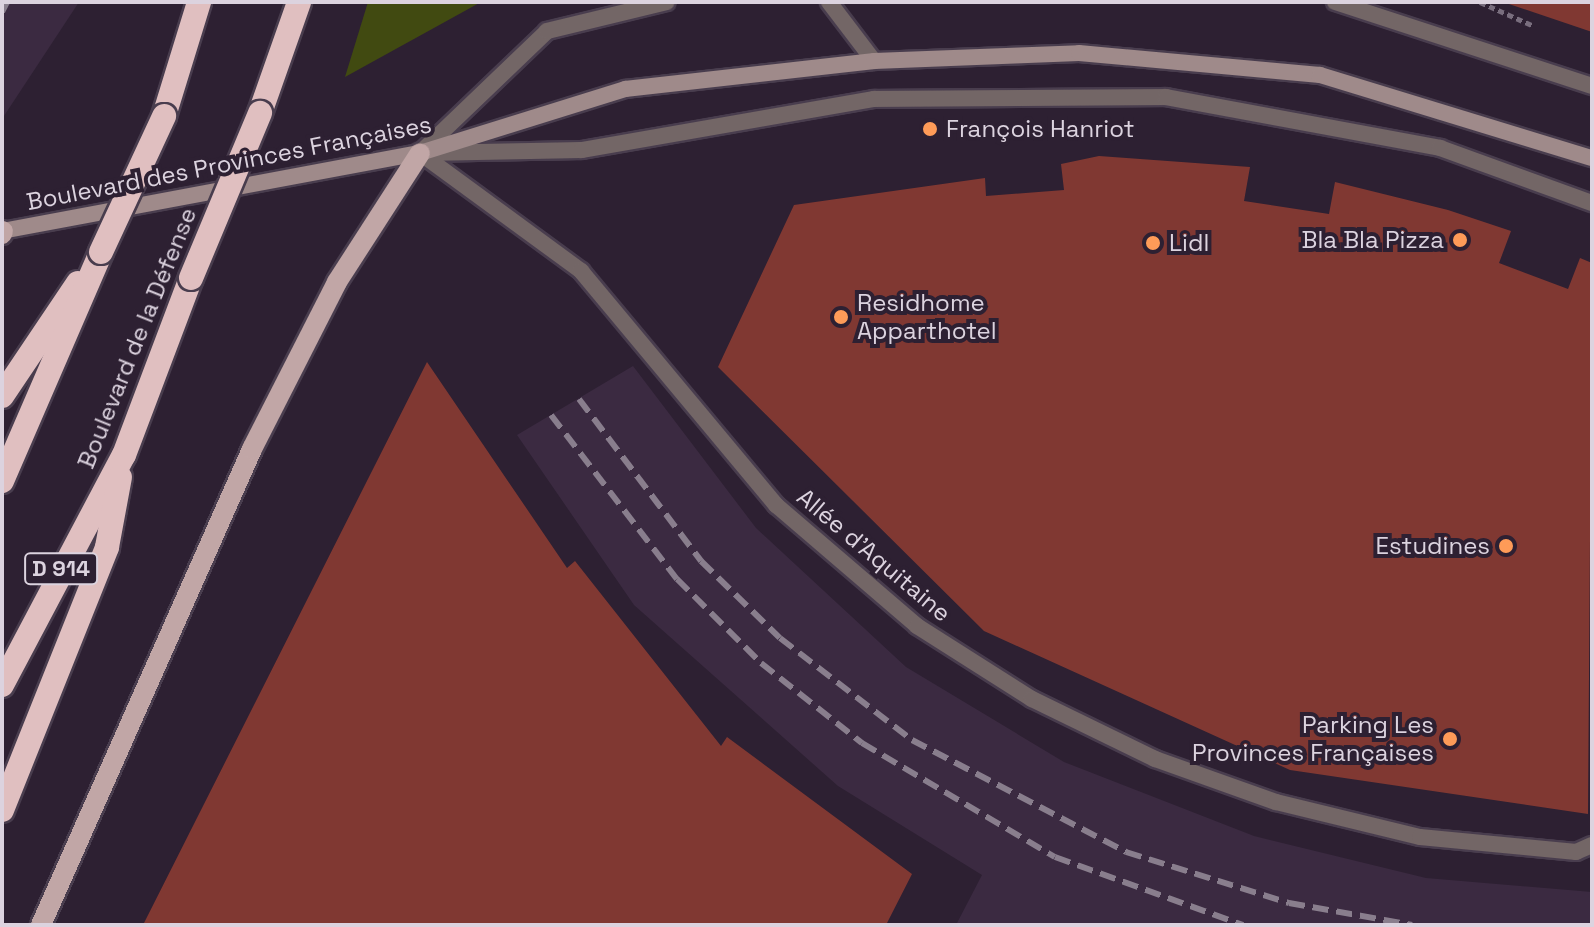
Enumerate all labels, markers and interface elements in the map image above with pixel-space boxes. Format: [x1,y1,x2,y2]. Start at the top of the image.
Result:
street label: Boulevard des Provinces Françaises [24,110,434,216]
place label: François Hanriot [946,115,1135,143]
marker: François Hanriot [921,120,939,138]
street label: Boulevard de la Défense [71,203,203,473]
place label: Bla Bla Pizza [1302,226,1444,254]
place label: Lidl [1169,229,1209,257]
marker: Bla Bla Pizza [1451,231,1469,249]
marker: Lidl [1144,234,1162,252]
place label: Residhome Apparthotel [857,289,997,345]
marker: Residhome Apparthotel [832,308,850,326]
street label: Allée d'Aquitaine [791,482,957,628]
place label: Estudines [1375,532,1490,560]
marker: Estudines [1497,537,1515,555]
road number: D 914 [23,551,99,587]
place label: Parking Les Provinces Françaises [1192,711,1434,767]
marker: Parking Les Provinces Françaises [1441,730,1459,748]

